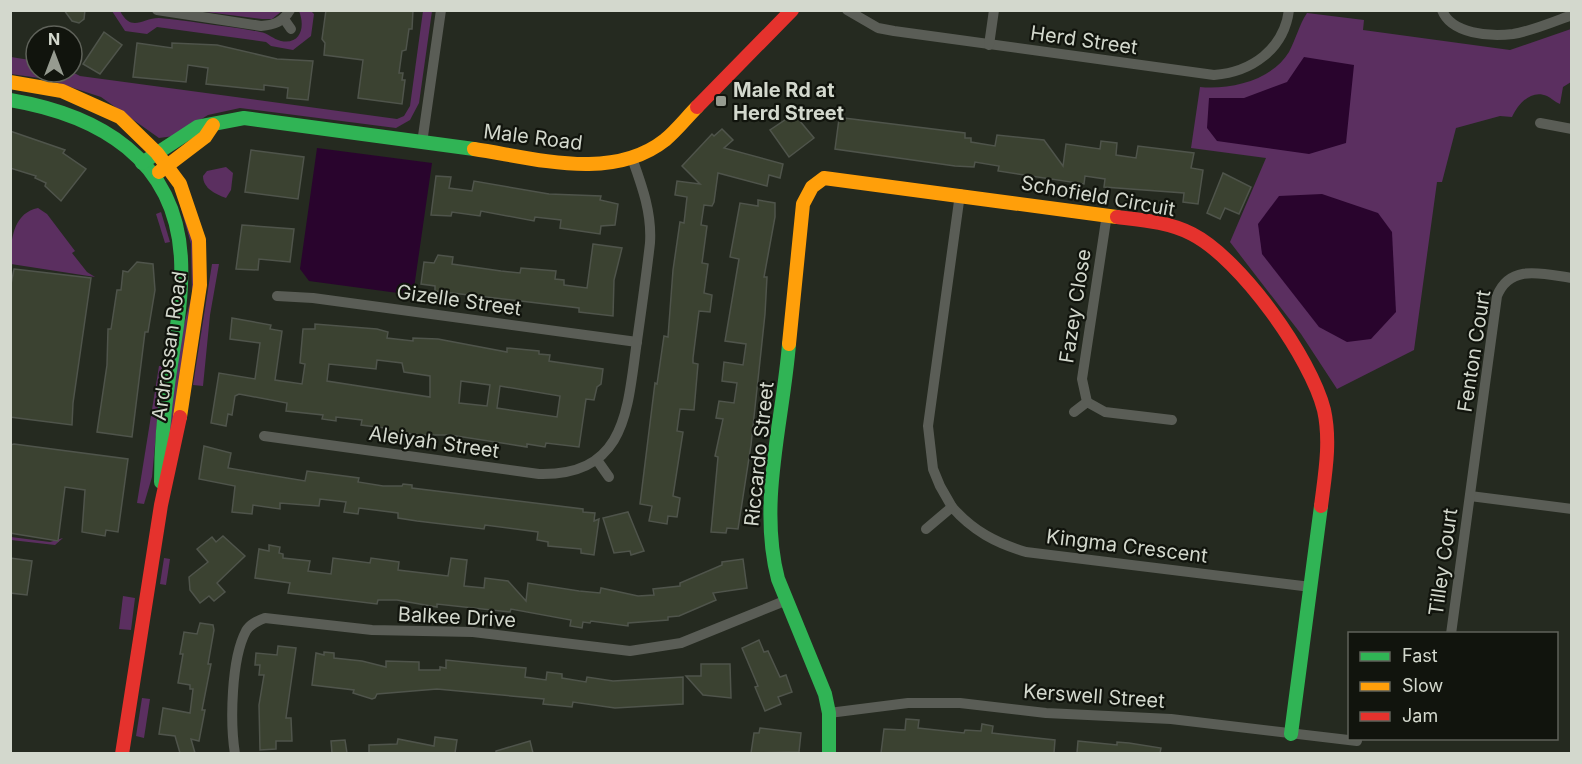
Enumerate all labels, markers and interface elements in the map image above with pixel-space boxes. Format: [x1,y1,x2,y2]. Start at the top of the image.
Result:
street label: Herd Street [1029,21,1140,59]
north arrow [24,24,84,84]
text: N [48,29,60,49]
place label: Male Rd at Herd Street [733,78,844,125]
marker: Male Rd at Herd Street [714,94,728,108]
street label: Male Road [482,119,584,155]
street label: Schofield Circuit [1019,171,1177,221]
street label: Fazey Close [1054,247,1096,365]
street label: Ardrossan Road [147,270,191,422]
street label: Gizelle Street [395,279,523,321]
street label: Fenton Court [1453,288,1496,414]
street label: Riccardo Street [739,380,779,528]
street label: Aleiyah Street [367,421,501,463]
street label: Tilley Court [1424,506,1462,617]
street label: Kingma Crescent [1045,524,1210,568]
street label: Balkee Drive [397,602,517,632]
legend [1348,632,1558,740]
text: Fast [1402,645,1438,666]
text: Slow [1402,675,1443,696]
street label: Kerswell Street [1022,679,1166,713]
text: Jam [1402,705,1438,726]

